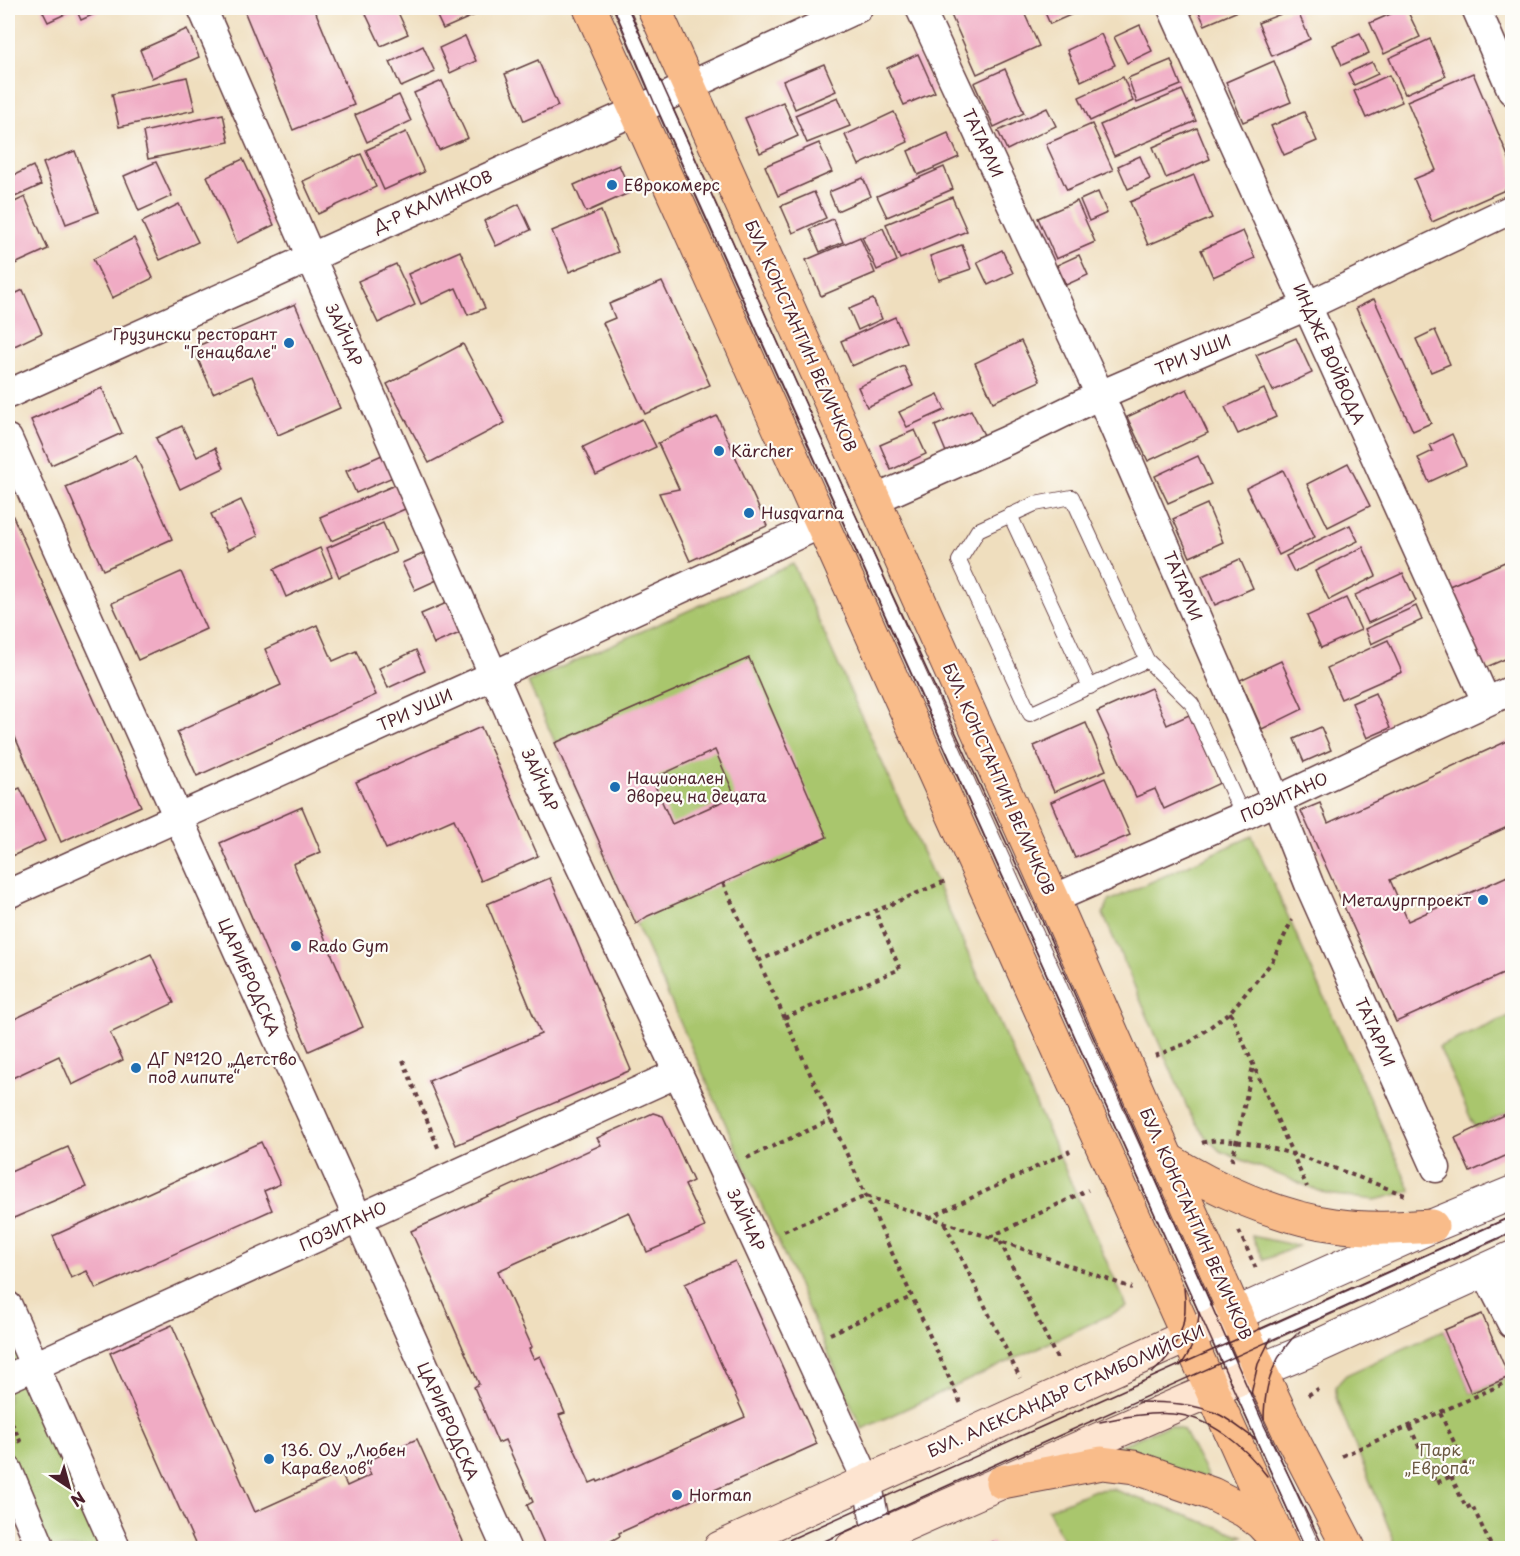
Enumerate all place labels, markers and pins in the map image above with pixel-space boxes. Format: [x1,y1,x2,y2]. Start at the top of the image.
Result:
place label: Еврокомерс [624,172,720,196]
marker: Еврокомерс [605,178,619,192]
place label: Грузински ресторант "Генацвале" [113,321,277,363]
marker: Грузински ресторант "Генацвале" [282,336,296,350]
place label: Kärcher [731,438,794,462]
marker: Kärcher [712,444,726,458]
place label: Husqvarna [761,500,844,524]
marker: Husqvarna [742,506,756,520]
place label: Национален дворец на децата [627,765,767,807]
marker: Национален дворец на децата [608,780,622,794]
place label: Металургпроект [1342,887,1471,911]
marker: Металургпроект [1476,893,1490,907]
place label: Rado Gym [308,933,389,957]
marker: Rado Gym [289,939,303,953]
place label: ДГ №120 „Детство под липите“ [147,1046,297,1088]
marker: ДГ №120 „Детство под липите“ [129,1061,143,1075]
place label: 136. ОУ „Любен Каравелов“ [281,1437,406,1479]
marker: 136. ОУ „Любен Каравелов“ [262,1452,276,1466]
place label: Horman [689,1482,752,1506]
marker: Horman [670,1488,684,1502]

